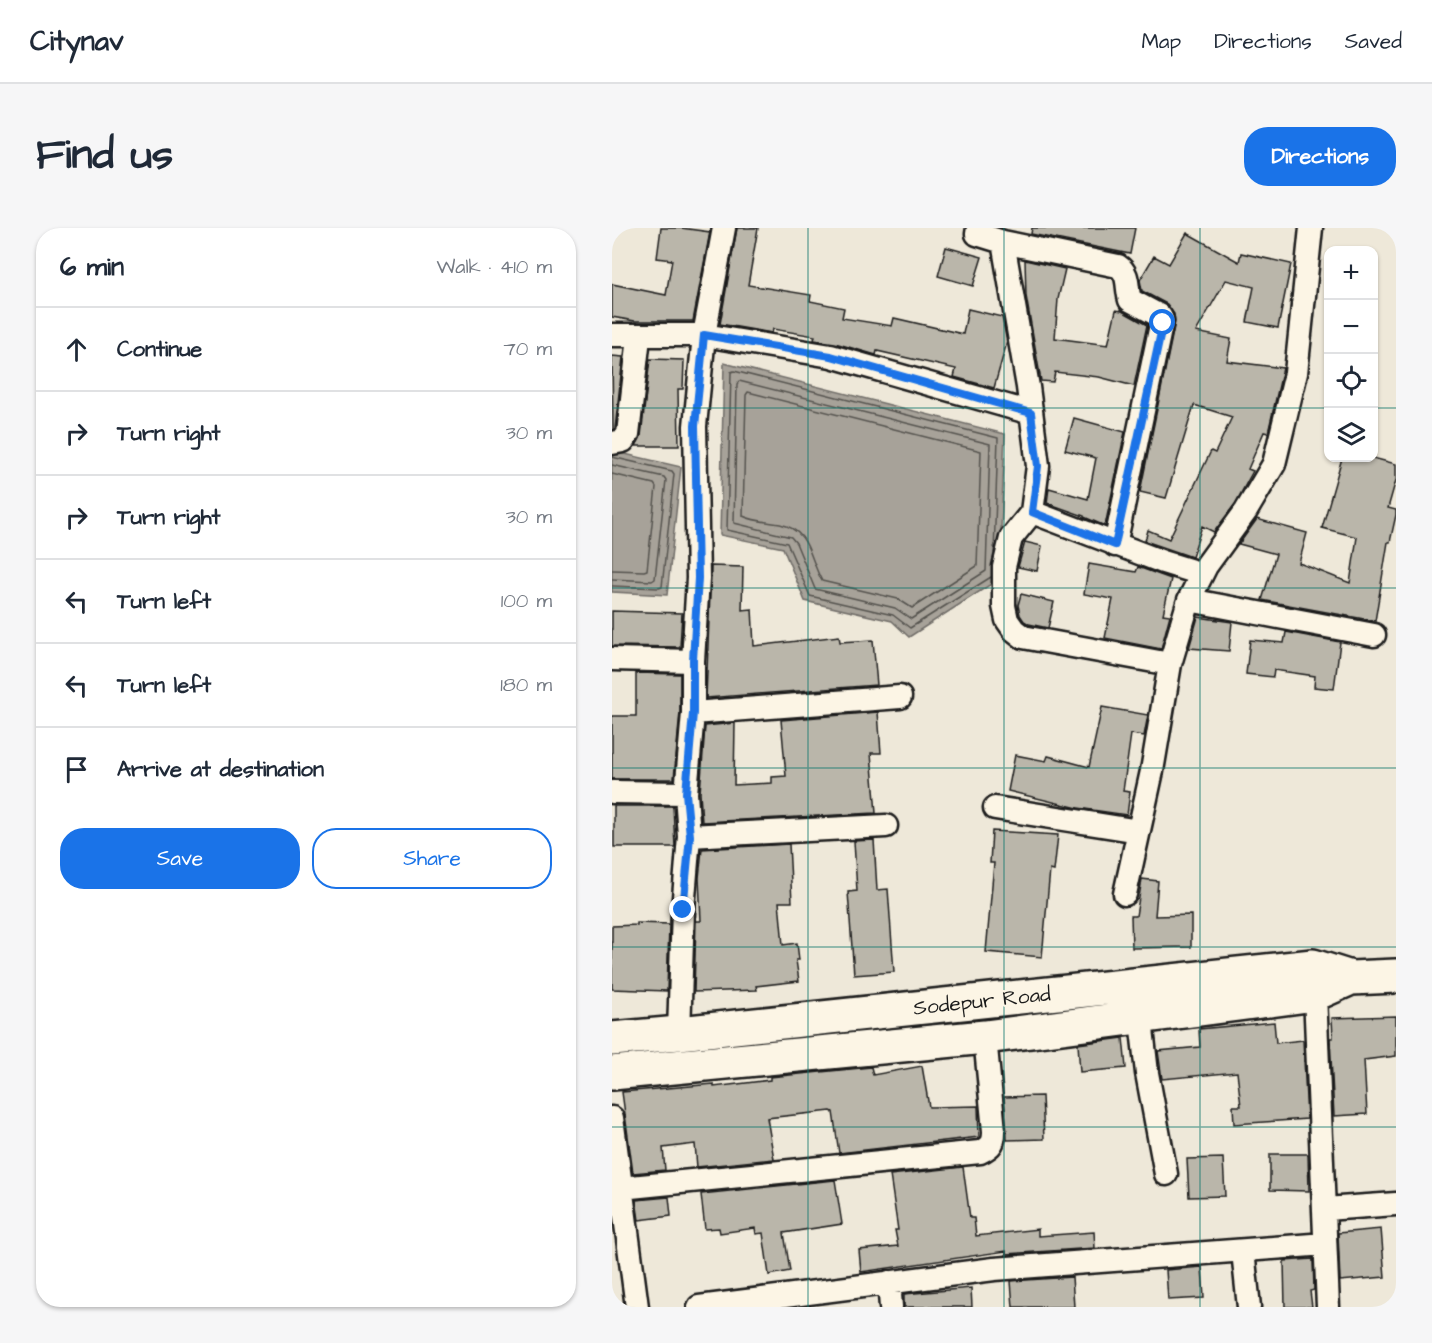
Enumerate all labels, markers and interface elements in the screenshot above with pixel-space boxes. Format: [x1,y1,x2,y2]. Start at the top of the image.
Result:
text: Citynav [30,22,124,61]
text: Map [1141,27,1181,56]
text: Directions [1214,27,1312,56]
text: Saved [1345,27,1402,56]
text: Find us [36,127,173,185]
button: Directions [1244,127,1396,186]
map controls [1324,246,1378,462]
button: + [1324,246,1378,300]
text: 6 min [60,249,124,285]
text: Walk · 410 m [436,253,552,281]
button: − [1324,300,1378,354]
route start [1149,309,1175,335]
icon: ahead [60,333,93,366]
text: Continue [117,334,202,365]
text: 70 m [504,335,552,363]
button: locate [1324,354,1378,408]
button: layers [1324,408,1378,462]
icon: right [60,417,93,450]
text: Turn right [117,418,220,449]
text: 30 m [506,419,552,447]
icon: right [60,501,93,534]
text: Turn right [117,502,220,533]
text: 30 m [506,503,552,531]
icon: left [60,585,93,618]
text: Turn left [117,586,211,617]
text: 100 m [501,587,552,615]
icon: left [60,669,93,702]
text: Turn left [117,670,211,701]
text: 180 m [500,671,552,699]
icon: arrive [60,753,93,786]
text: Arrive at destination [117,754,324,785]
button: Save [60,828,300,889]
button: Share [312,828,552,889]
route end [669,896,695,922]
street label: Sodepur Road [912,979,1052,1024]

